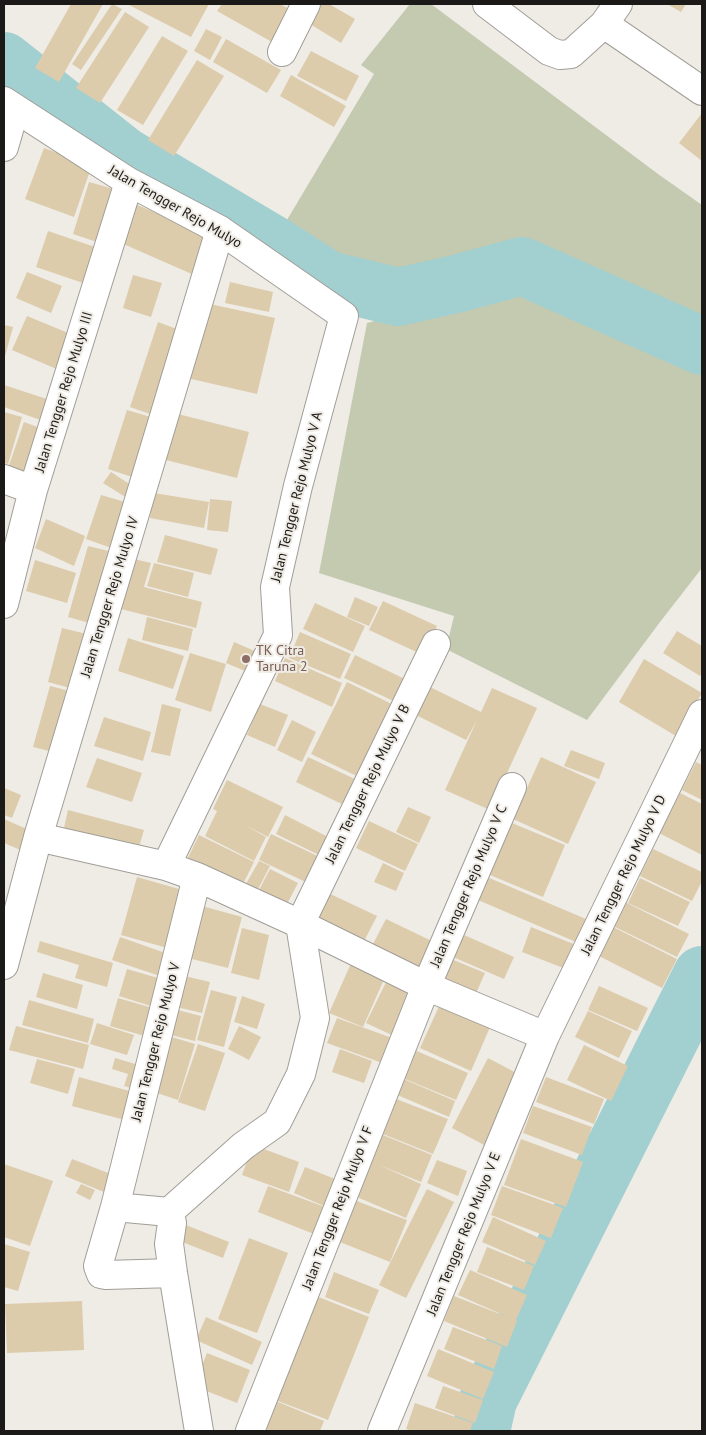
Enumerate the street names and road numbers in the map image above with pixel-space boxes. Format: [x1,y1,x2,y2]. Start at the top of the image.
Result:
street label: Jalan Tengger Rejo Mulyo [105,162,245,252]
street label: Jalan Tengger Rejo Mulyo III [32,310,96,474]
street label: Jalan Tengger Rejo Mulyo V A [268,410,326,584]
street label: Jalan Tengger Rejo Mulyo IV [78,515,142,679]
street label: Jalan Tengger Rejo Mulyo V B [322,702,414,866]
street label: Jalan Tengger Rejo Mulyo V D [578,792,670,958]
street label: Jalan Tengger Rejo Mulyo V C [427,802,511,970]
street label: Jalan Tengger Rejo Mulyo V [128,961,184,1123]
street label: Jalan Tengger Rejo Mulyo V F [299,1124,377,1292]
street label: Jalan Tengger Rejo Mulyo V E [424,1150,504,1318]

